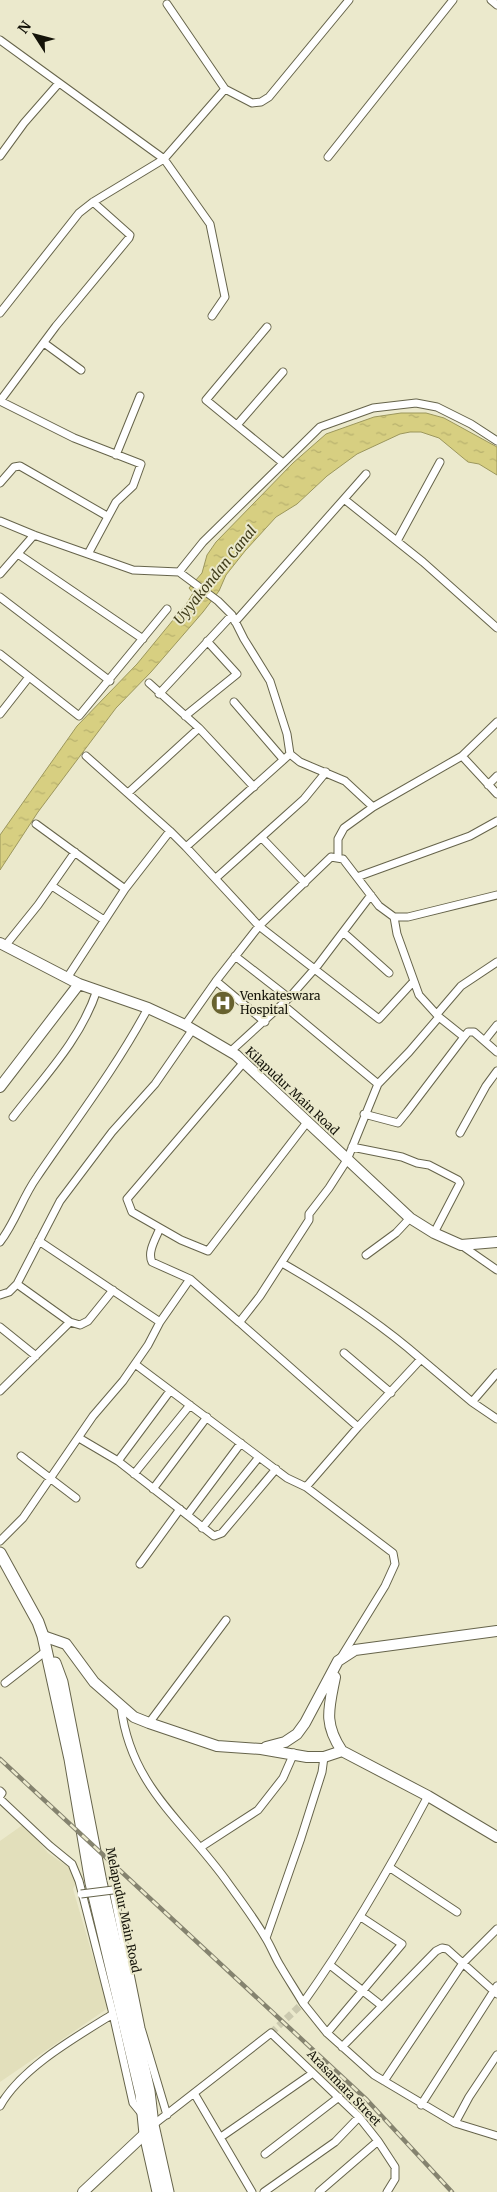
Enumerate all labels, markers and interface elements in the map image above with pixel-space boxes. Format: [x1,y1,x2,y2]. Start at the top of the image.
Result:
north arrow [10,10,60,60]
text: N [14,18,35,37]
water label: Uyyakondan Canal [170,522,260,628]
place label: Venkateswara Hospital [239,988,321,1017]
hospital icon: Venkateswara Hospital [210,990,236,1016]
street label: Kilapudur Main Road [242,1043,342,1138]
street label: Melapudur Main Road [103,1846,144,1974]
street label: Arasamara Street [304,2046,385,2129]

